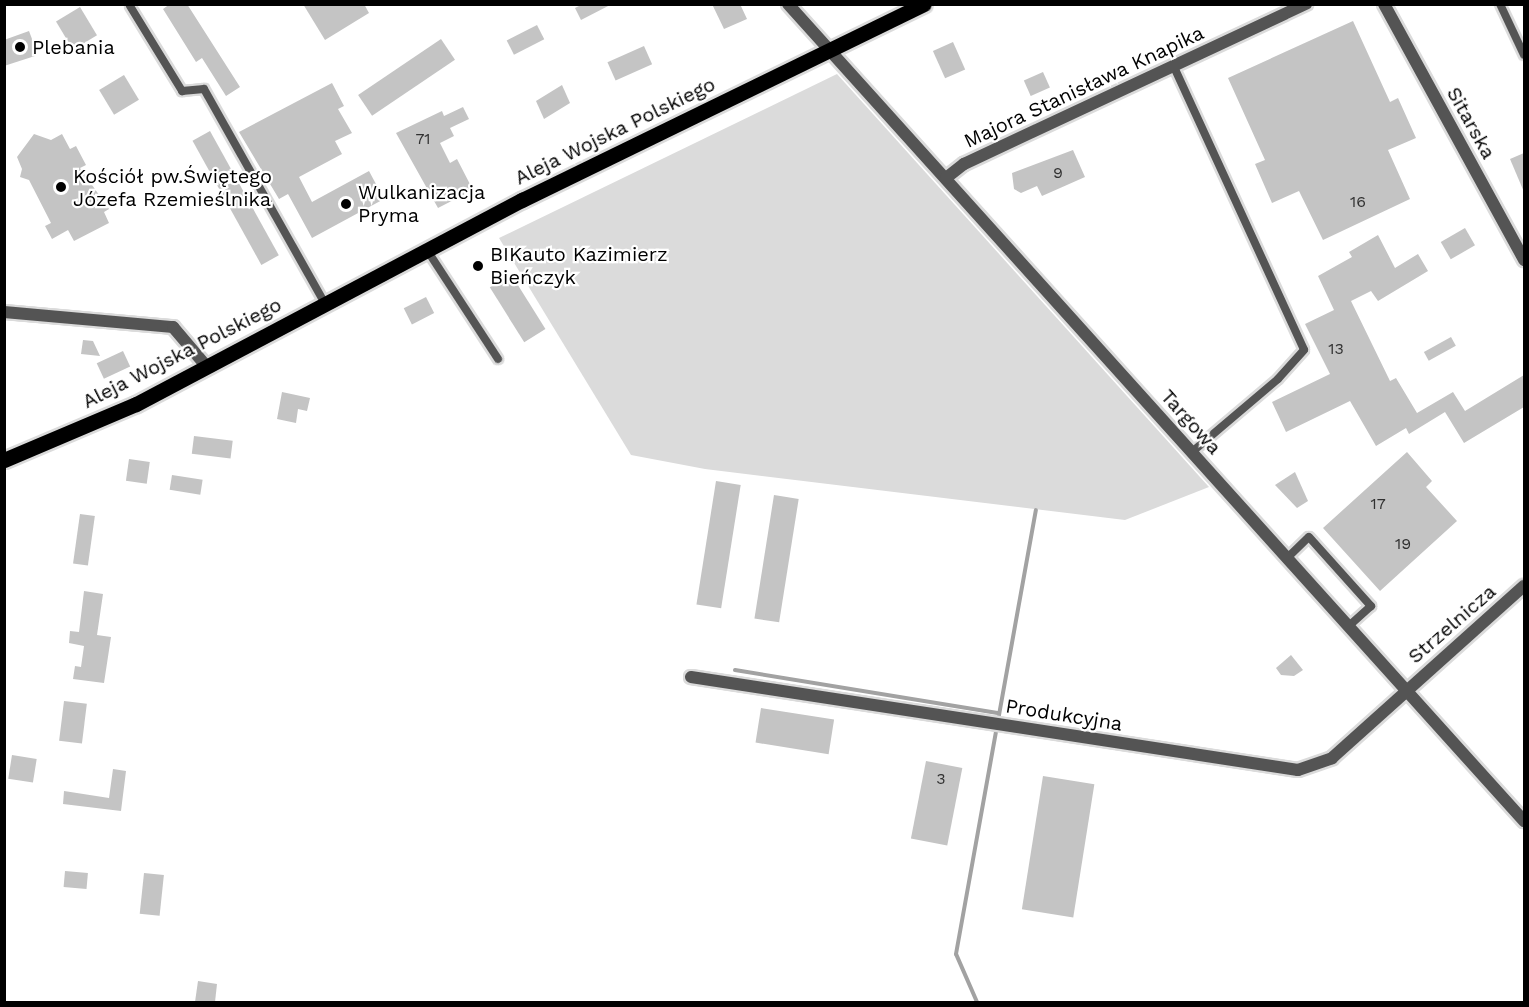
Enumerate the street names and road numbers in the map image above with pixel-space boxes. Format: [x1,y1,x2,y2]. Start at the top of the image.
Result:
street label: Majora Stanisława Knapika [960,21,1208,153]
street label: Aleja Wojska Polskiego [510,72,720,190]
street label: Sitarska [1441,83,1501,163]
street label: Aleja Wojska Polskiego [78,292,286,414]
street label: Targowa [1156,385,1226,459]
street label: Strzelnicza [1403,579,1501,669]
street label: Produkcyjna [1004,694,1124,736]

